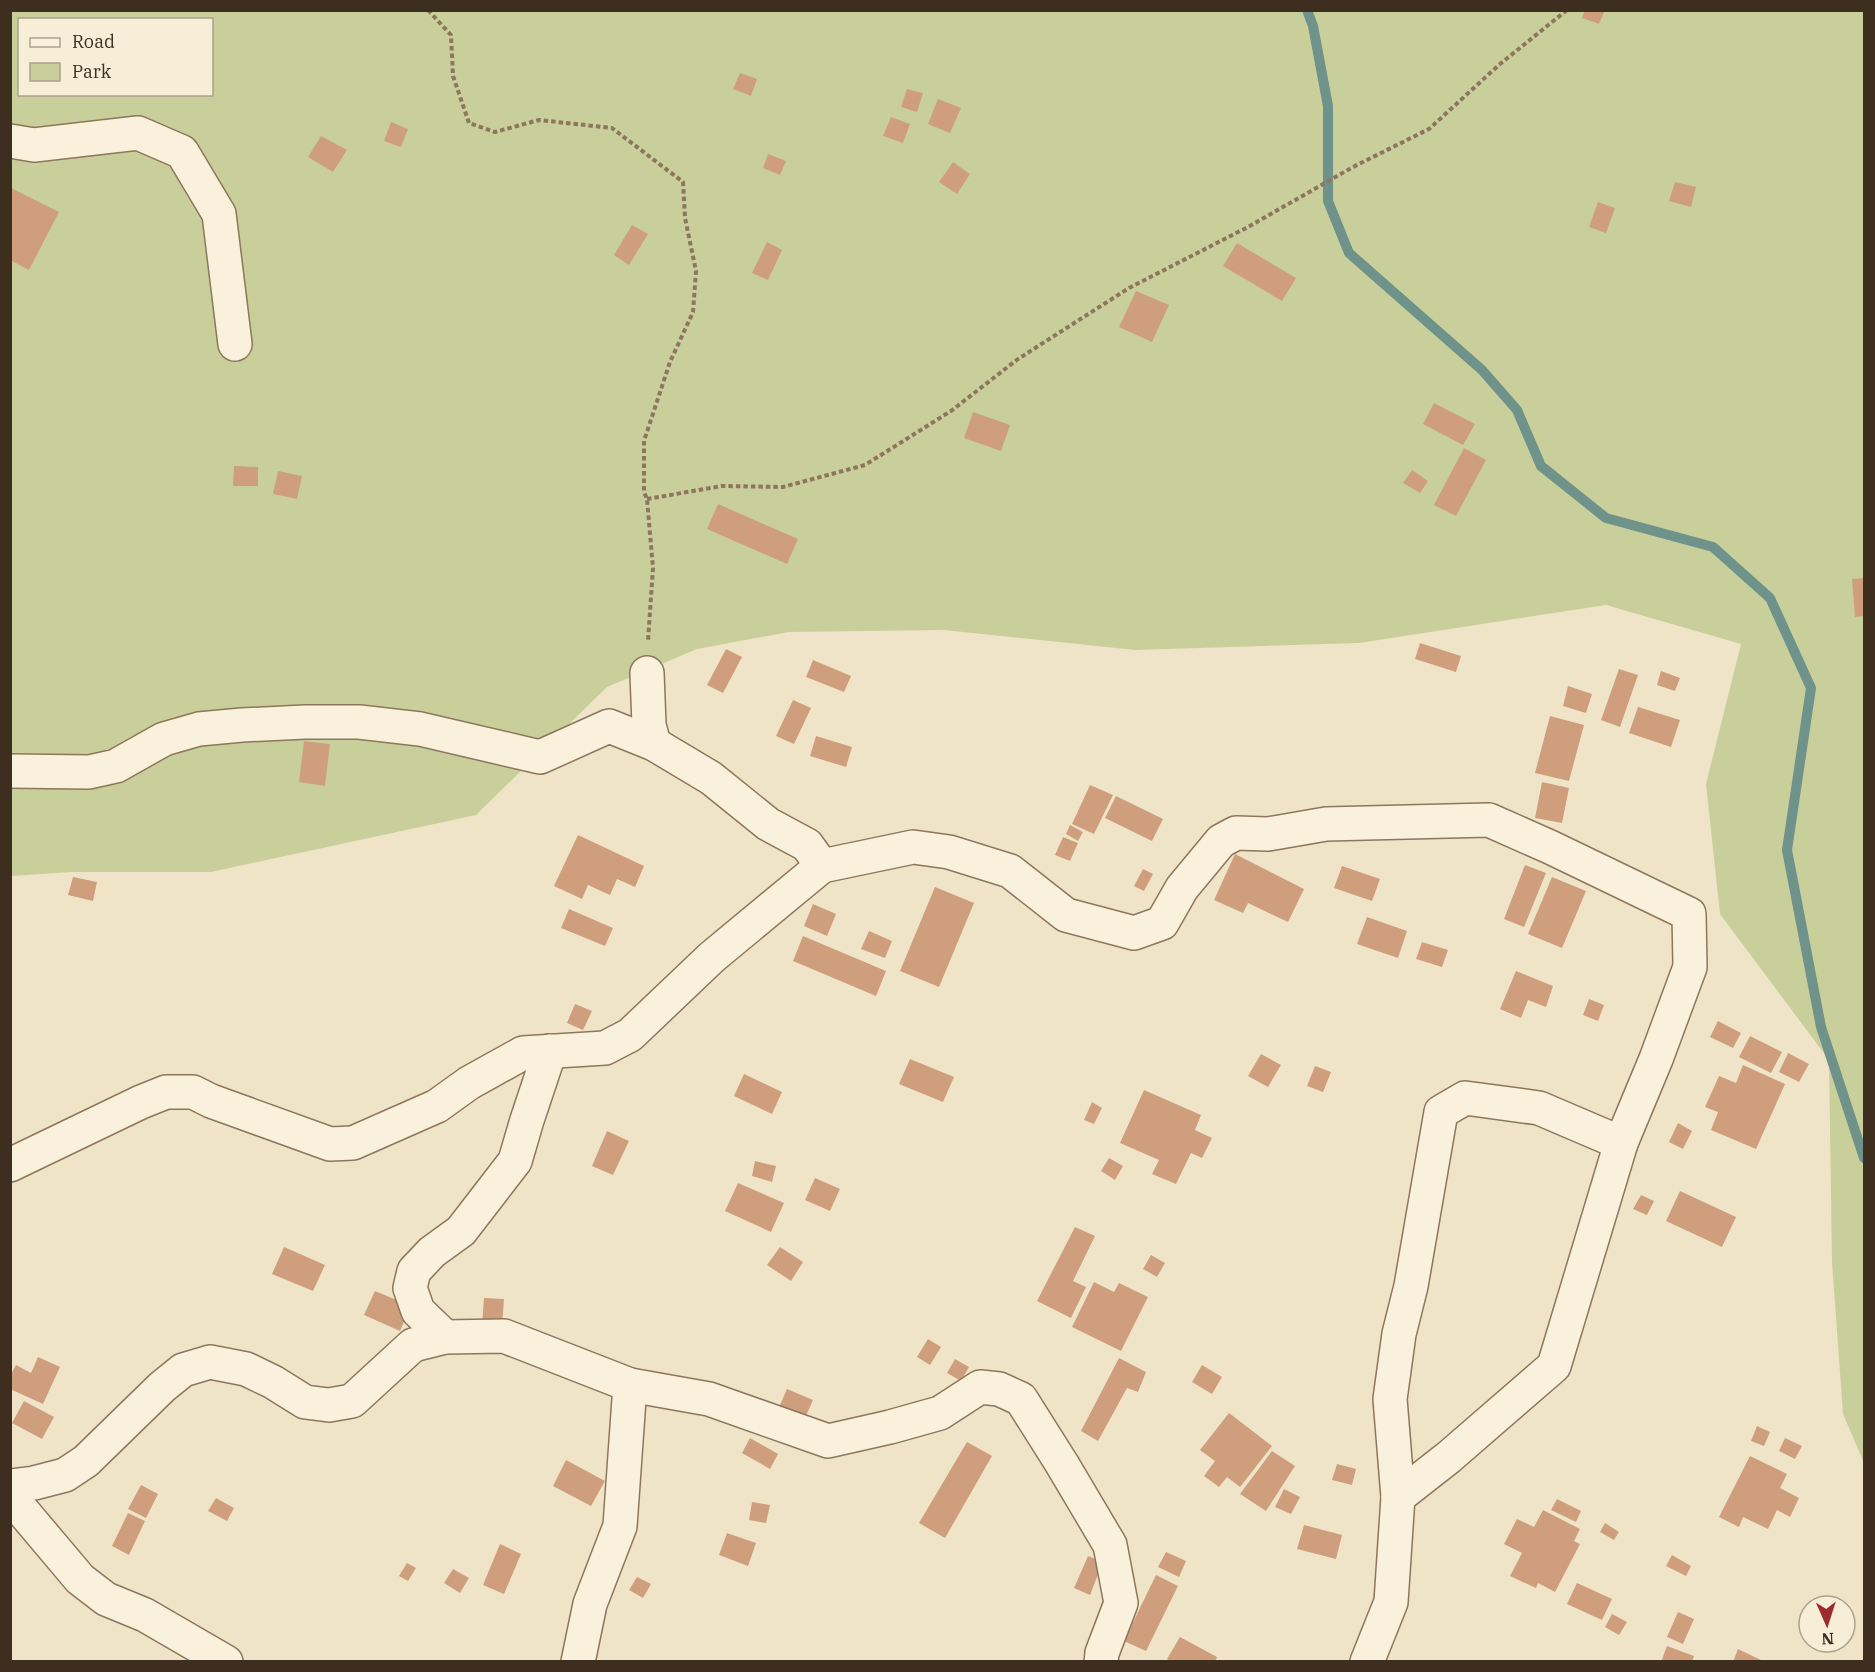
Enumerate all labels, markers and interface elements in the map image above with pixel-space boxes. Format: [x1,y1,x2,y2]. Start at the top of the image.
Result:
legend [18,18,213,96]
text: Road [72,30,115,53]
text: Park [72,60,112,83]
north arrow [1797,1594,1857,1654]
text: N [1821,1629,1835,1649]

